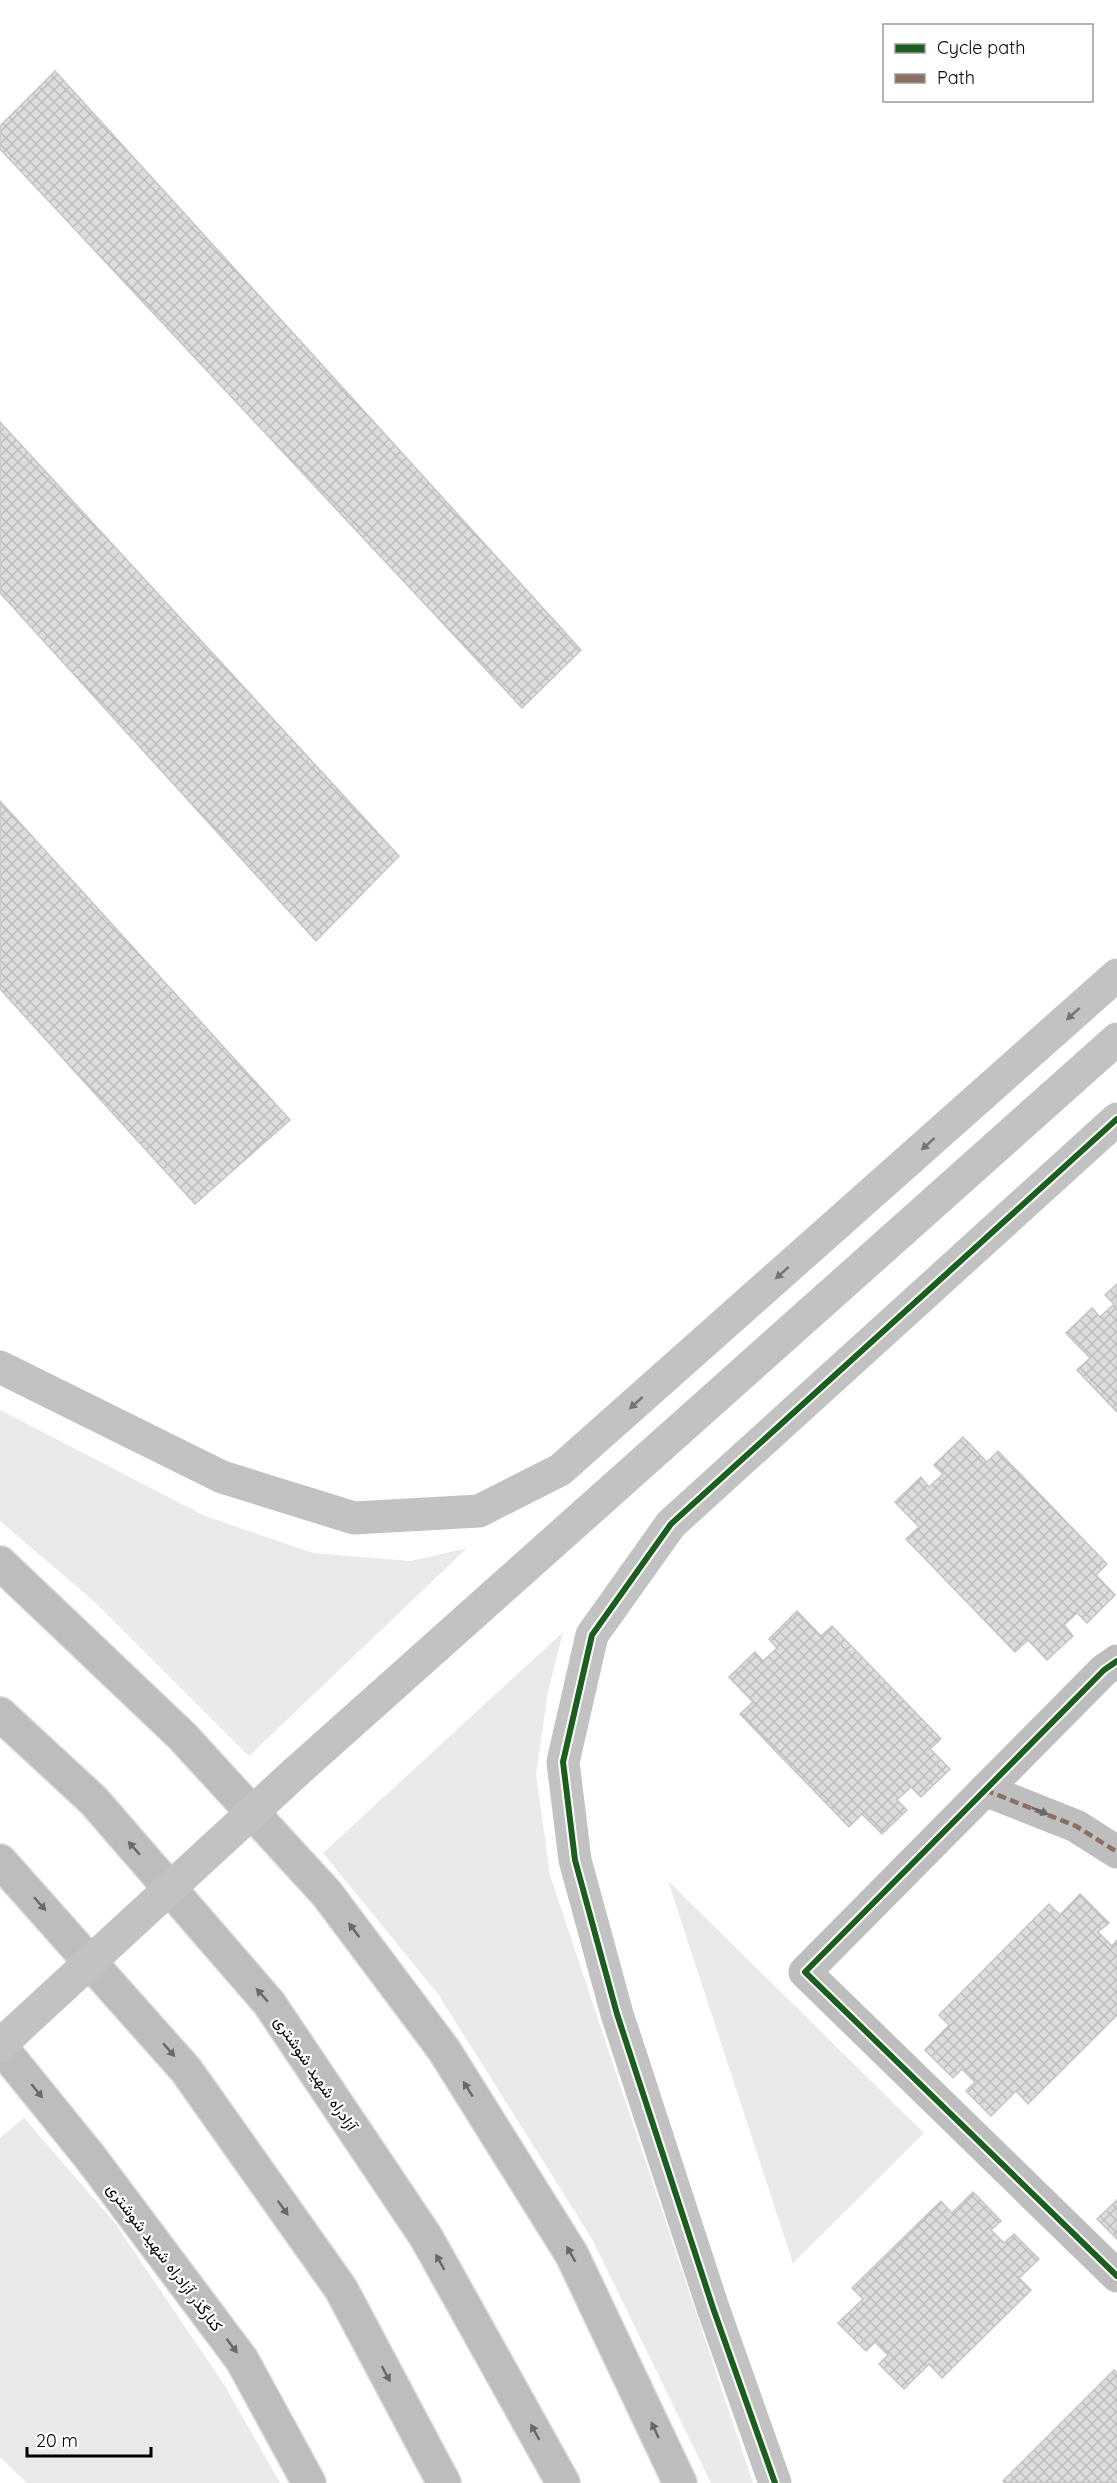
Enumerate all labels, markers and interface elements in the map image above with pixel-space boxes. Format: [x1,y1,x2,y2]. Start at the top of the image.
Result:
legend [883,24,1093,102]
text: Cycle path [937,36,1025,59]
text: Path [937,66,975,89]
one-way arrow [1066,1007,1081,1020]
one-way arrow [921,1137,936,1150]
one-way arrow [775,1266,790,1279]
one-way arrow [629,1396,644,1409]
one-way arrow [1031,1806,1049,1816]
one-way arrow [128,1841,141,1856]
one-way arrow [33,1896,46,1911]
one-way arrow [349,1923,361,1938]
one-way arrow [256,1988,269,2003]
street label: آزادراه شهید شوشتری [269,2012,363,2136]
one-way arrow [162,2043,176,2058]
one-way arrow [463,2080,474,2097]
one-way arrow [30,2083,43,2099]
street label: کنارگذر آزادراه شهید شوشتری [102,2179,227,2336]
one-way arrow [277,2200,289,2216]
one-way arrow [566,2246,576,2263]
one-way arrow [435,2253,445,2270]
one-way arrow [225,2338,238,2354]
one-way arrow [381,2365,391,2382]
scale bar [27,2420,152,2458]
one-way arrow [651,2422,660,2439]
one-way arrow [530,2423,540,2440]
text: 20 m [36,2429,78,2452]

